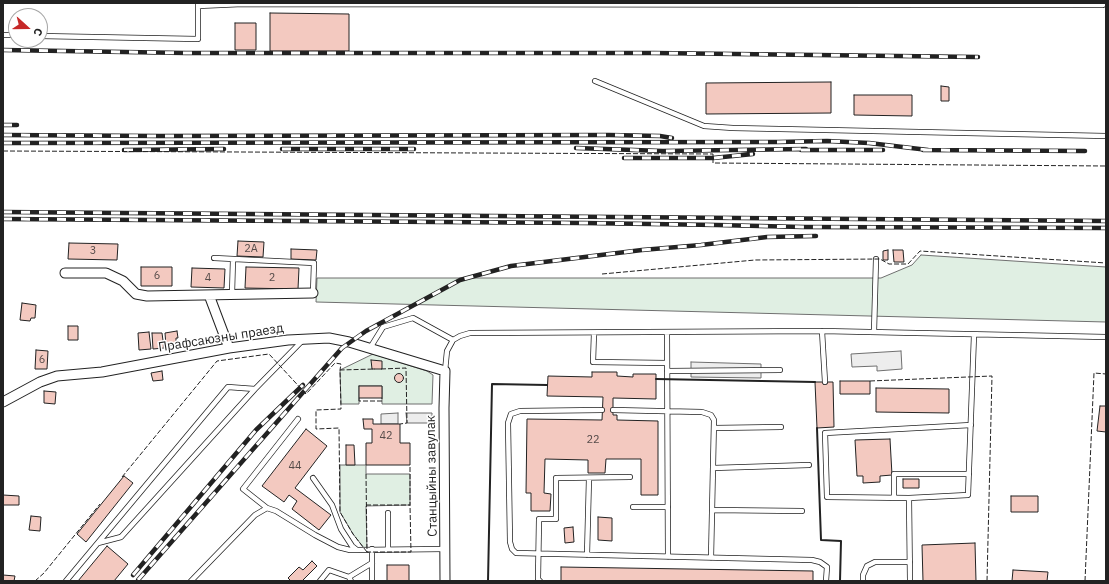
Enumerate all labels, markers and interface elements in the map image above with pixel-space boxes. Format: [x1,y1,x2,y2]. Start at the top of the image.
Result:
north arrow [8,8,48,48]
text: С [30,26,46,38]
house number: 2А [244,242,258,256]
house number: 3 [90,244,96,258]
house number: 6 [154,269,160,283]
house number: 4 [205,271,211,285]
house number: 2 [269,271,275,285]
street label: Прафсаюзны праезд [157,320,285,356]
house number: 6 [39,353,45,367]
street label: Станцыйны завулак [423,415,441,537]
house number: 42 [379,429,393,443]
house number: 22 [586,433,600,447]
house number: 44 [288,459,302,473]

